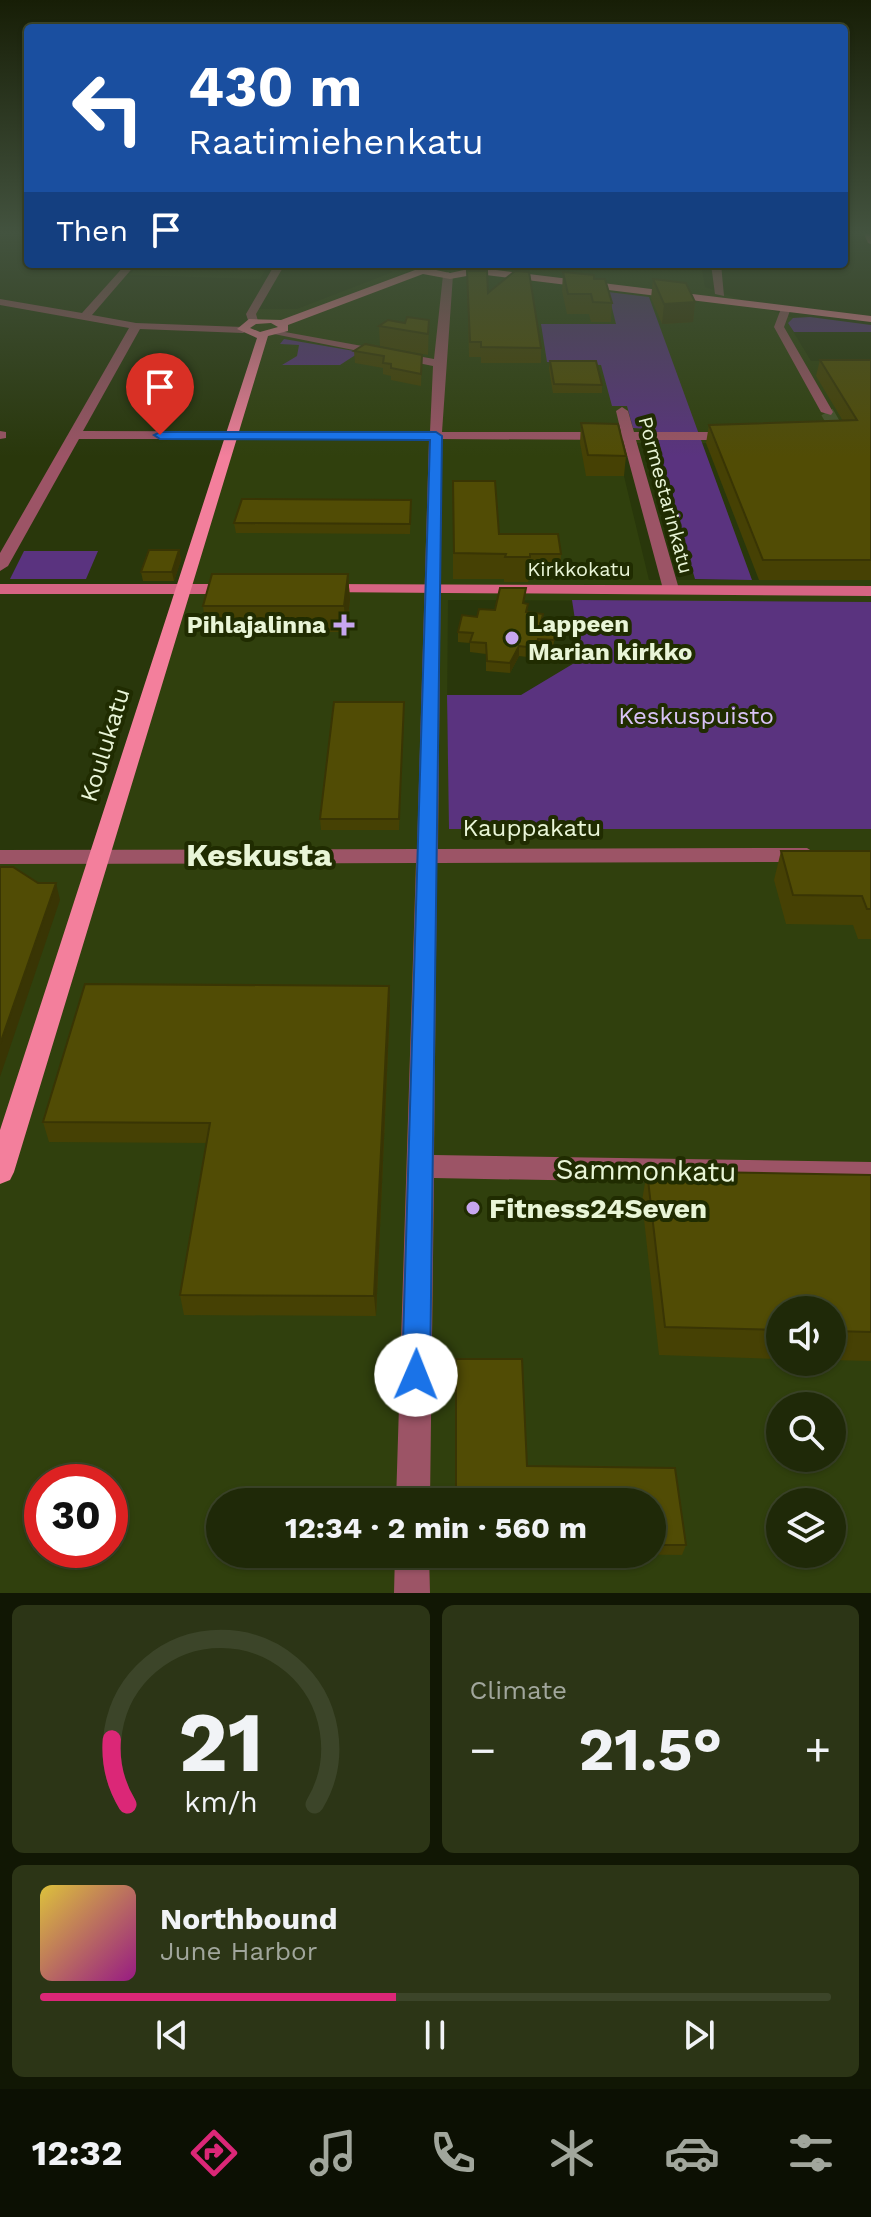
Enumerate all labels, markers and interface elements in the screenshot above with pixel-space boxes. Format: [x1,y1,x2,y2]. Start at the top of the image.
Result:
text: 430 m [188,54,362,120]
icon: left [56,56,160,160]
text: Raatimiehenkatu [188,121,484,163]
icon: arrive [144,208,188,252]
text: Then [56,213,128,248]
pin [126,353,194,435]
icon: arrive [138,365,182,409]
street label: Pormestarinkatu [633,414,699,576]
street label: Kirkkokatu [527,557,631,581]
place label: Lappeen Marian kirkko [528,610,692,666]
place label: Pihlajalinna [187,611,326,639]
marker: Pihlajalinna [333,614,355,636]
marker: Lappeen Marian kirkko [503,629,521,647]
street label: Koulukatu [74,685,136,805]
park label: Keskuspuisto [618,702,774,730]
street label: Kauppakatu [463,814,601,842]
district label: Keskusta [186,836,332,874]
street label: Sammonkatu [555,1152,737,1189]
place label: Fitness24Seven [489,1192,707,1225]
marker: Fitness24Seven [464,1199,482,1217]
map controls [766,1296,846,1568]
button: sound [766,1296,846,1376]
position arrow [374,1333,458,1417]
button: search [766,1392,846,1472]
speed limit sign: 30 [24,1464,128,1568]
button: layers [766,1488,846,1568]
text: 12:34 · 2 min · 560 m [285,1510,587,1545]
text: Climate [470,1675,567,1705]
text: 21 [178,1694,263,1791]
text: 21.5° [578,1714,722,1785]
text: − [470,1724,496,1776]
text: + [804,1724,831,1776]
text: km/h [184,1785,258,1819]
text: Northbound [160,1901,337,1936]
text: June Harbor [160,1936,317,1966]
icon: previous [150,2013,194,2057]
icon: pause [413,2013,457,2057]
icon: next [677,2013,721,2057]
icon: directions [186,2125,242,2181]
icon: music [305,2125,361,2181]
icon: phone [425,2125,481,2181]
icon: climate [544,2125,600,2181]
icon: car [664,2125,720,2181]
icon: filters [783,2125,839,2181]
text: 12:32 [32,2132,122,2174]

